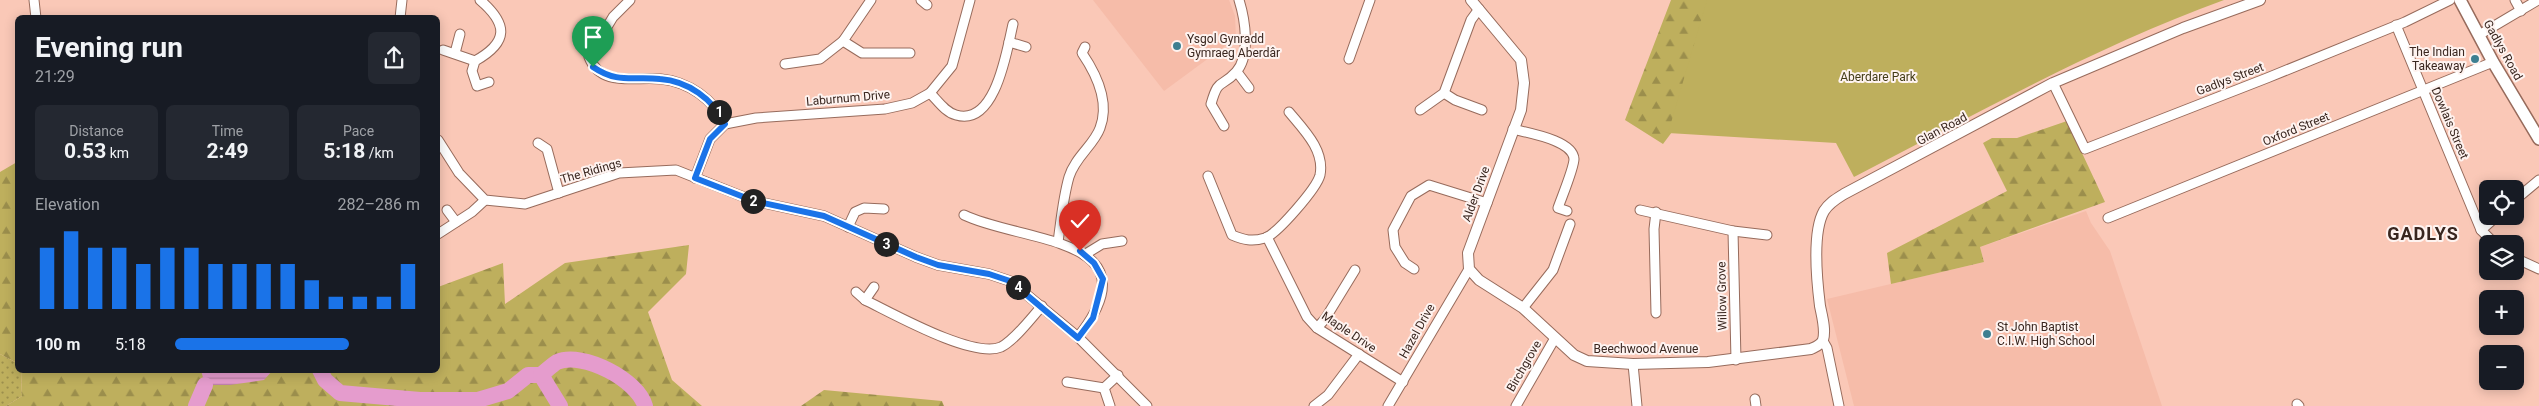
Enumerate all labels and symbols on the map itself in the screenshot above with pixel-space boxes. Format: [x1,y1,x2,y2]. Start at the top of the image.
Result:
pin [572,16,614,67]
street label: Gadlys Road [2481,17,2525,83]
place label: Ysgol Gynradd Gymraeg Aberdâr [1187,32,1280,60]
marker: Ysgol Gynradd Gymraeg Aberdâr [1171,40,1183,52]
place label: The Indian Takeaway [2409,45,2465,73]
marker: The Indian Takeaway [2469,53,2481,65]
street label: Gadlys Street [2194,60,2266,98]
park label: Aberdare Park [1840,70,1917,84]
street label: Dowlais Street [2429,85,2471,161]
street label: Laburnum Drive [805,87,891,109]
pin: 1 [706,100,732,124]
street label: Oxford Street [2261,109,2331,149]
street label: Glan Road [1915,110,1969,148]
street label: The Ridings [559,156,623,186]
street label: Alder Drive [1460,164,1492,224]
pin: 2 [740,188,766,214]
pin [1059,200,1101,251]
district label: GADLYS [2387,223,2459,244]
pin: 3 [874,232,898,256]
street label: Willow Grove [1714,261,1730,331]
pin: 4 [1006,274,1030,300]
street label: Hazel Drive [1396,301,1438,361]
street label: Maple Drive [1319,309,1379,355]
place label: St John Baptist C.I.W. High School [1997,320,2095,348]
marker: St John Baptist C.I.W. High School [1981,328,1993,340]
street label: Birchgrove [1504,338,1544,394]
street label: Beechwood Avenue [1594,342,1698,356]

